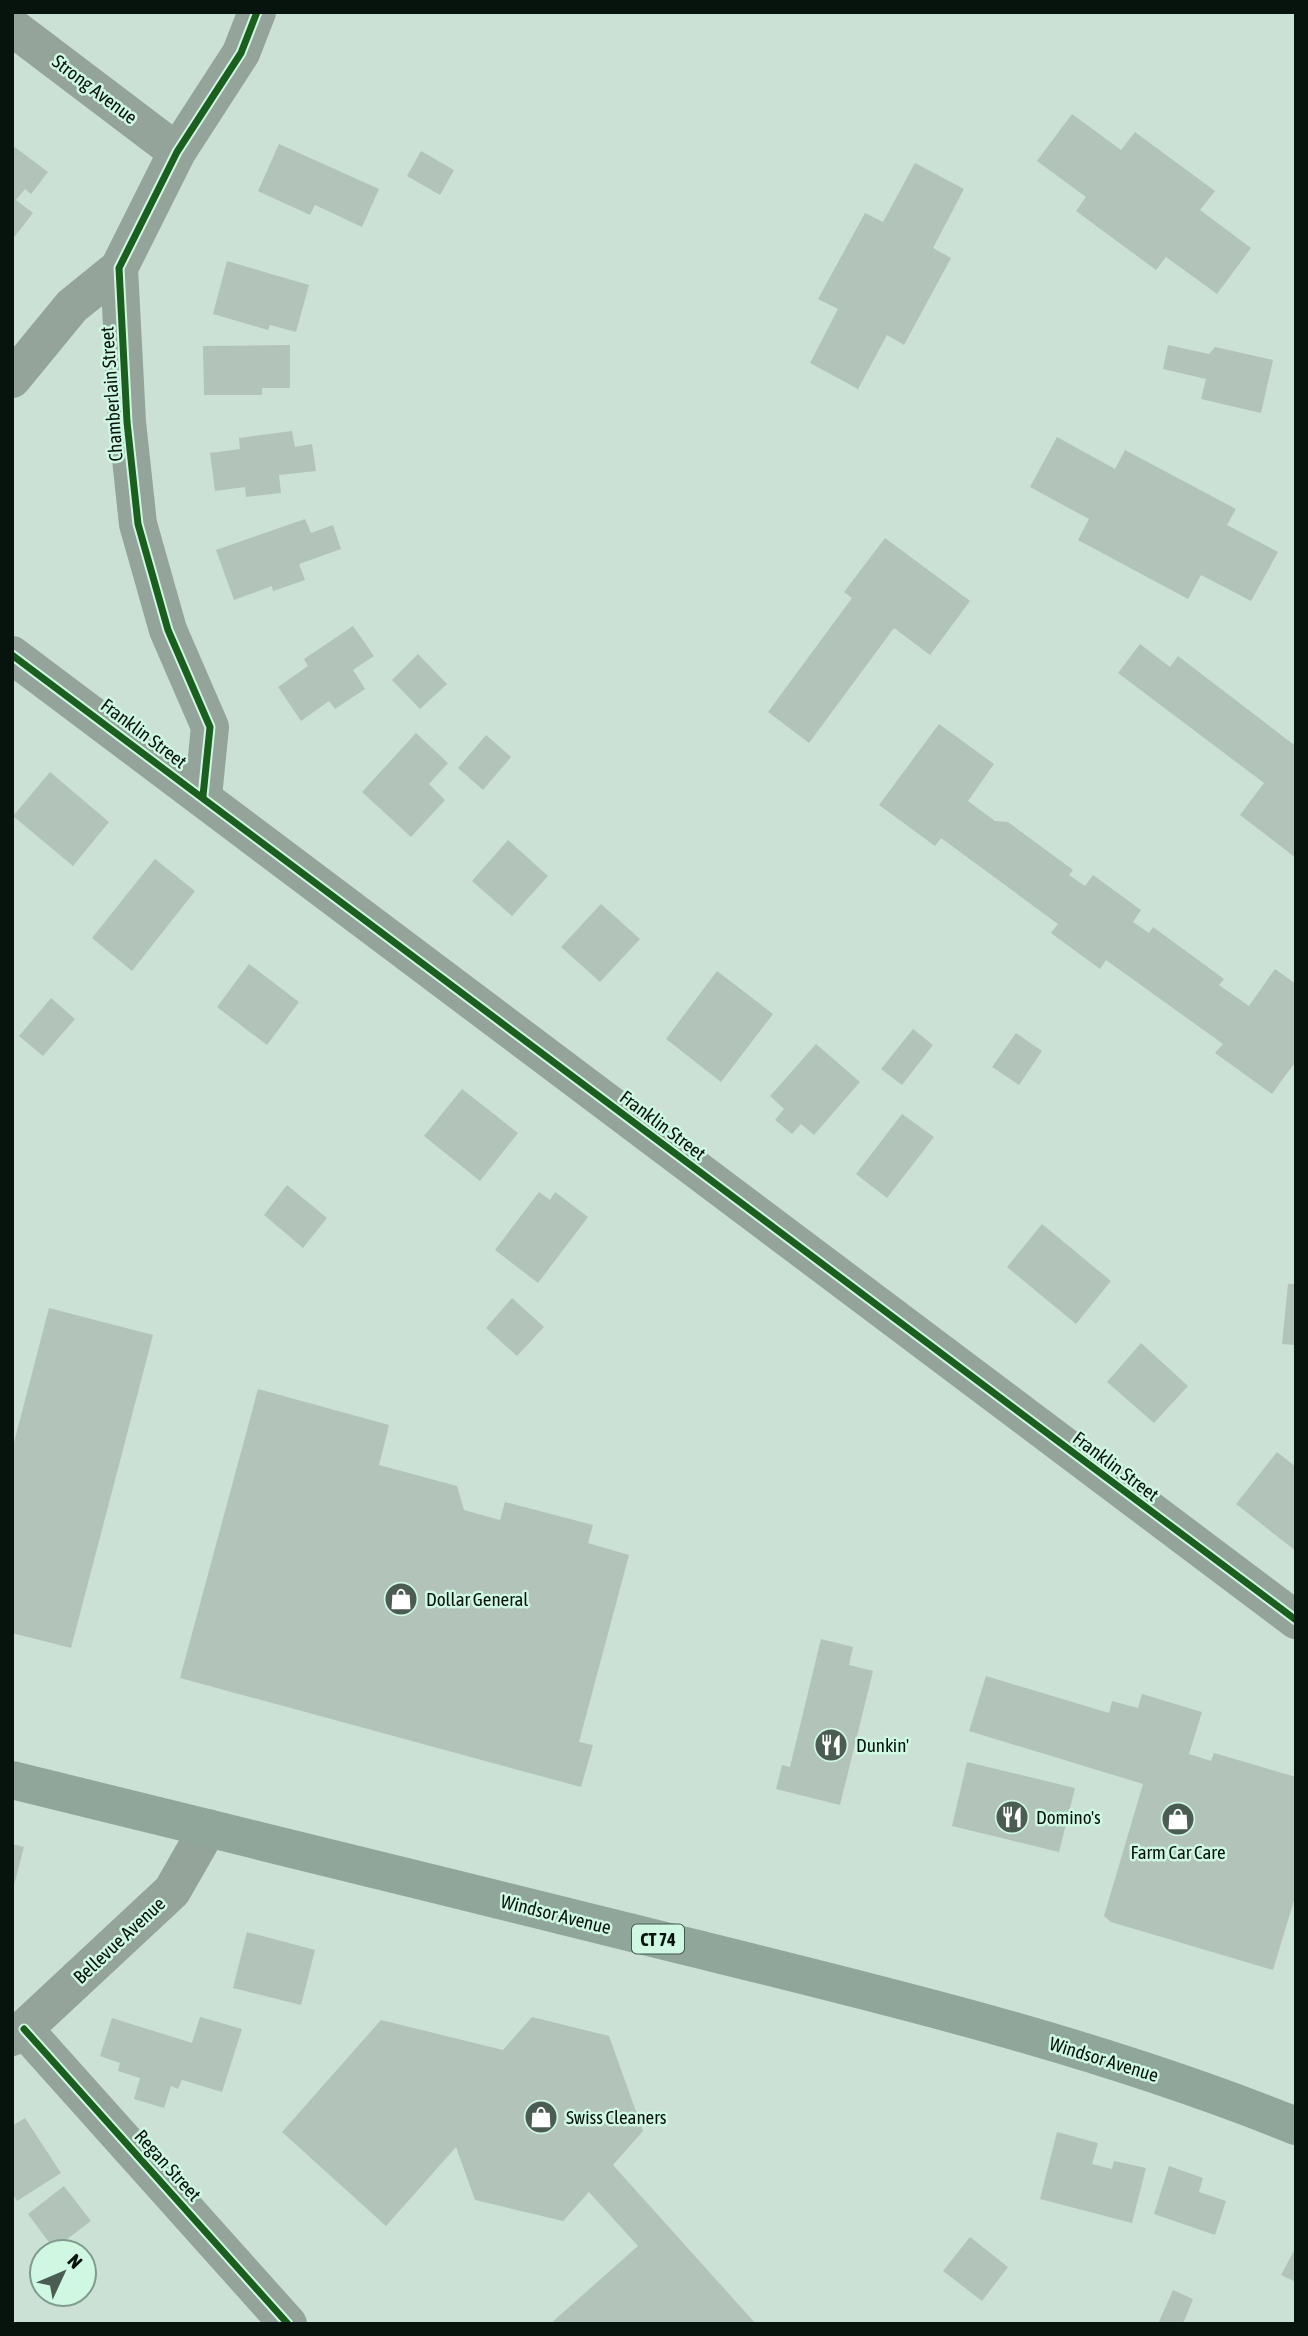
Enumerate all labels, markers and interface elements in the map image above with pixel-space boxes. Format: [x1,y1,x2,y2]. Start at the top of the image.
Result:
street label: Strong Avenue [48,50,142,128]
street label: Chamberlain Street [95,326,127,462]
street label: Franklin Street [97,694,191,772]
street label: Franklin Street [616,1086,710,1164]
street label: Franklin Street [1069,1427,1163,1505]
shop icon: Dollar General [382,1580,420,1618]
place label: Dollar General [426,1588,528,1610]
restaurant icon: Dunkin' [812,1726,850,1764]
place label: Dunkin' [856,1734,909,1756]
restaurant icon: Domino's [993,1798,1031,1836]
shop icon: Farm Car Care [1159,1800,1197,1838]
place label: Domino's [1036,1806,1101,1828]
place label: Farm Car Care [1130,1841,1226,1863]
street label: Windsor Avenue [499,1890,613,1938]
street label: Bellevue Avenue [69,1892,169,1988]
road number: CT 74 [632,1924,684,1954]
street label: Windsor Avenue [1047,2032,1161,2086]
shop icon: Swiss Cleaners [522,2098,560,2136]
place label: Swiss Cleaners [566,2106,667,2128]
street label: Regan Street [130,2125,206,2205]
north arrow [28,2238,98,2308]
text: N [63,2250,87,2273]

